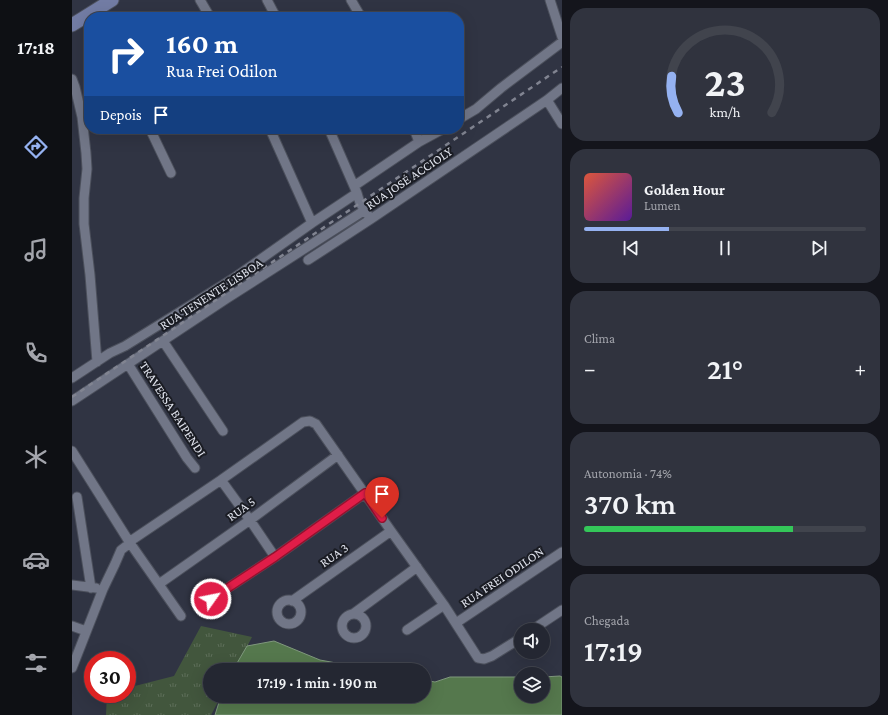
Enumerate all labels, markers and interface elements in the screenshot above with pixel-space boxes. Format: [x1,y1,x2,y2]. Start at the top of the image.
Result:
icon: right [100,28,152,80]
text: 160 m [166,28,238,59]
text: 17:18 [17,38,55,58]
text: 23 [704,59,746,105]
text: Rua Frei Odilon [166,61,277,81]
text: km/h [710,103,741,119]
icon: arrive [150,104,172,126]
text: Depois [100,107,142,123]
icon: directions [22,133,50,161]
street label: RUA JOSÉ ACCIOLY [363,143,455,213]
text: Golden Hour [644,182,725,198]
text: Lumen [644,198,680,213]
icon: music [22,236,50,264]
icon: previous [620,237,642,259]
icon: pause [714,237,736,259]
icon: next [808,237,830,259]
street label: RUA TENENTE LISBOA [157,255,266,333]
text: Clima [584,331,615,346]
icon: phone [22,339,50,367]
text: 21° [707,352,743,385]
text: − [584,356,596,381]
text: + [854,356,866,381]
street label: TRAVESSA BAIPENDI [137,359,209,460]
icon: climate [22,443,50,471]
text: Autonomia · 74% [584,466,672,481]
pin [365,477,399,518]
icon: arrive [371,483,393,505]
text: 370 km [584,487,676,520]
street label: RUA 5 [224,494,258,524]
street label: RUA 3 [317,540,351,570]
street label: RUA FREI ODILON [458,544,546,610]
icon: car [22,546,50,574]
position arrow [190,578,232,620]
text: Chegada [584,613,629,628]
map controls [514,623,550,703]
button: sound [514,623,550,659]
text: 17:19 [584,634,643,667]
icon: filters [22,649,50,677]
speed limit sign: 30 [84,651,136,703]
button: layers [514,667,550,703]
text: 17:19 · 1 min · 190 m [257,675,377,691]

